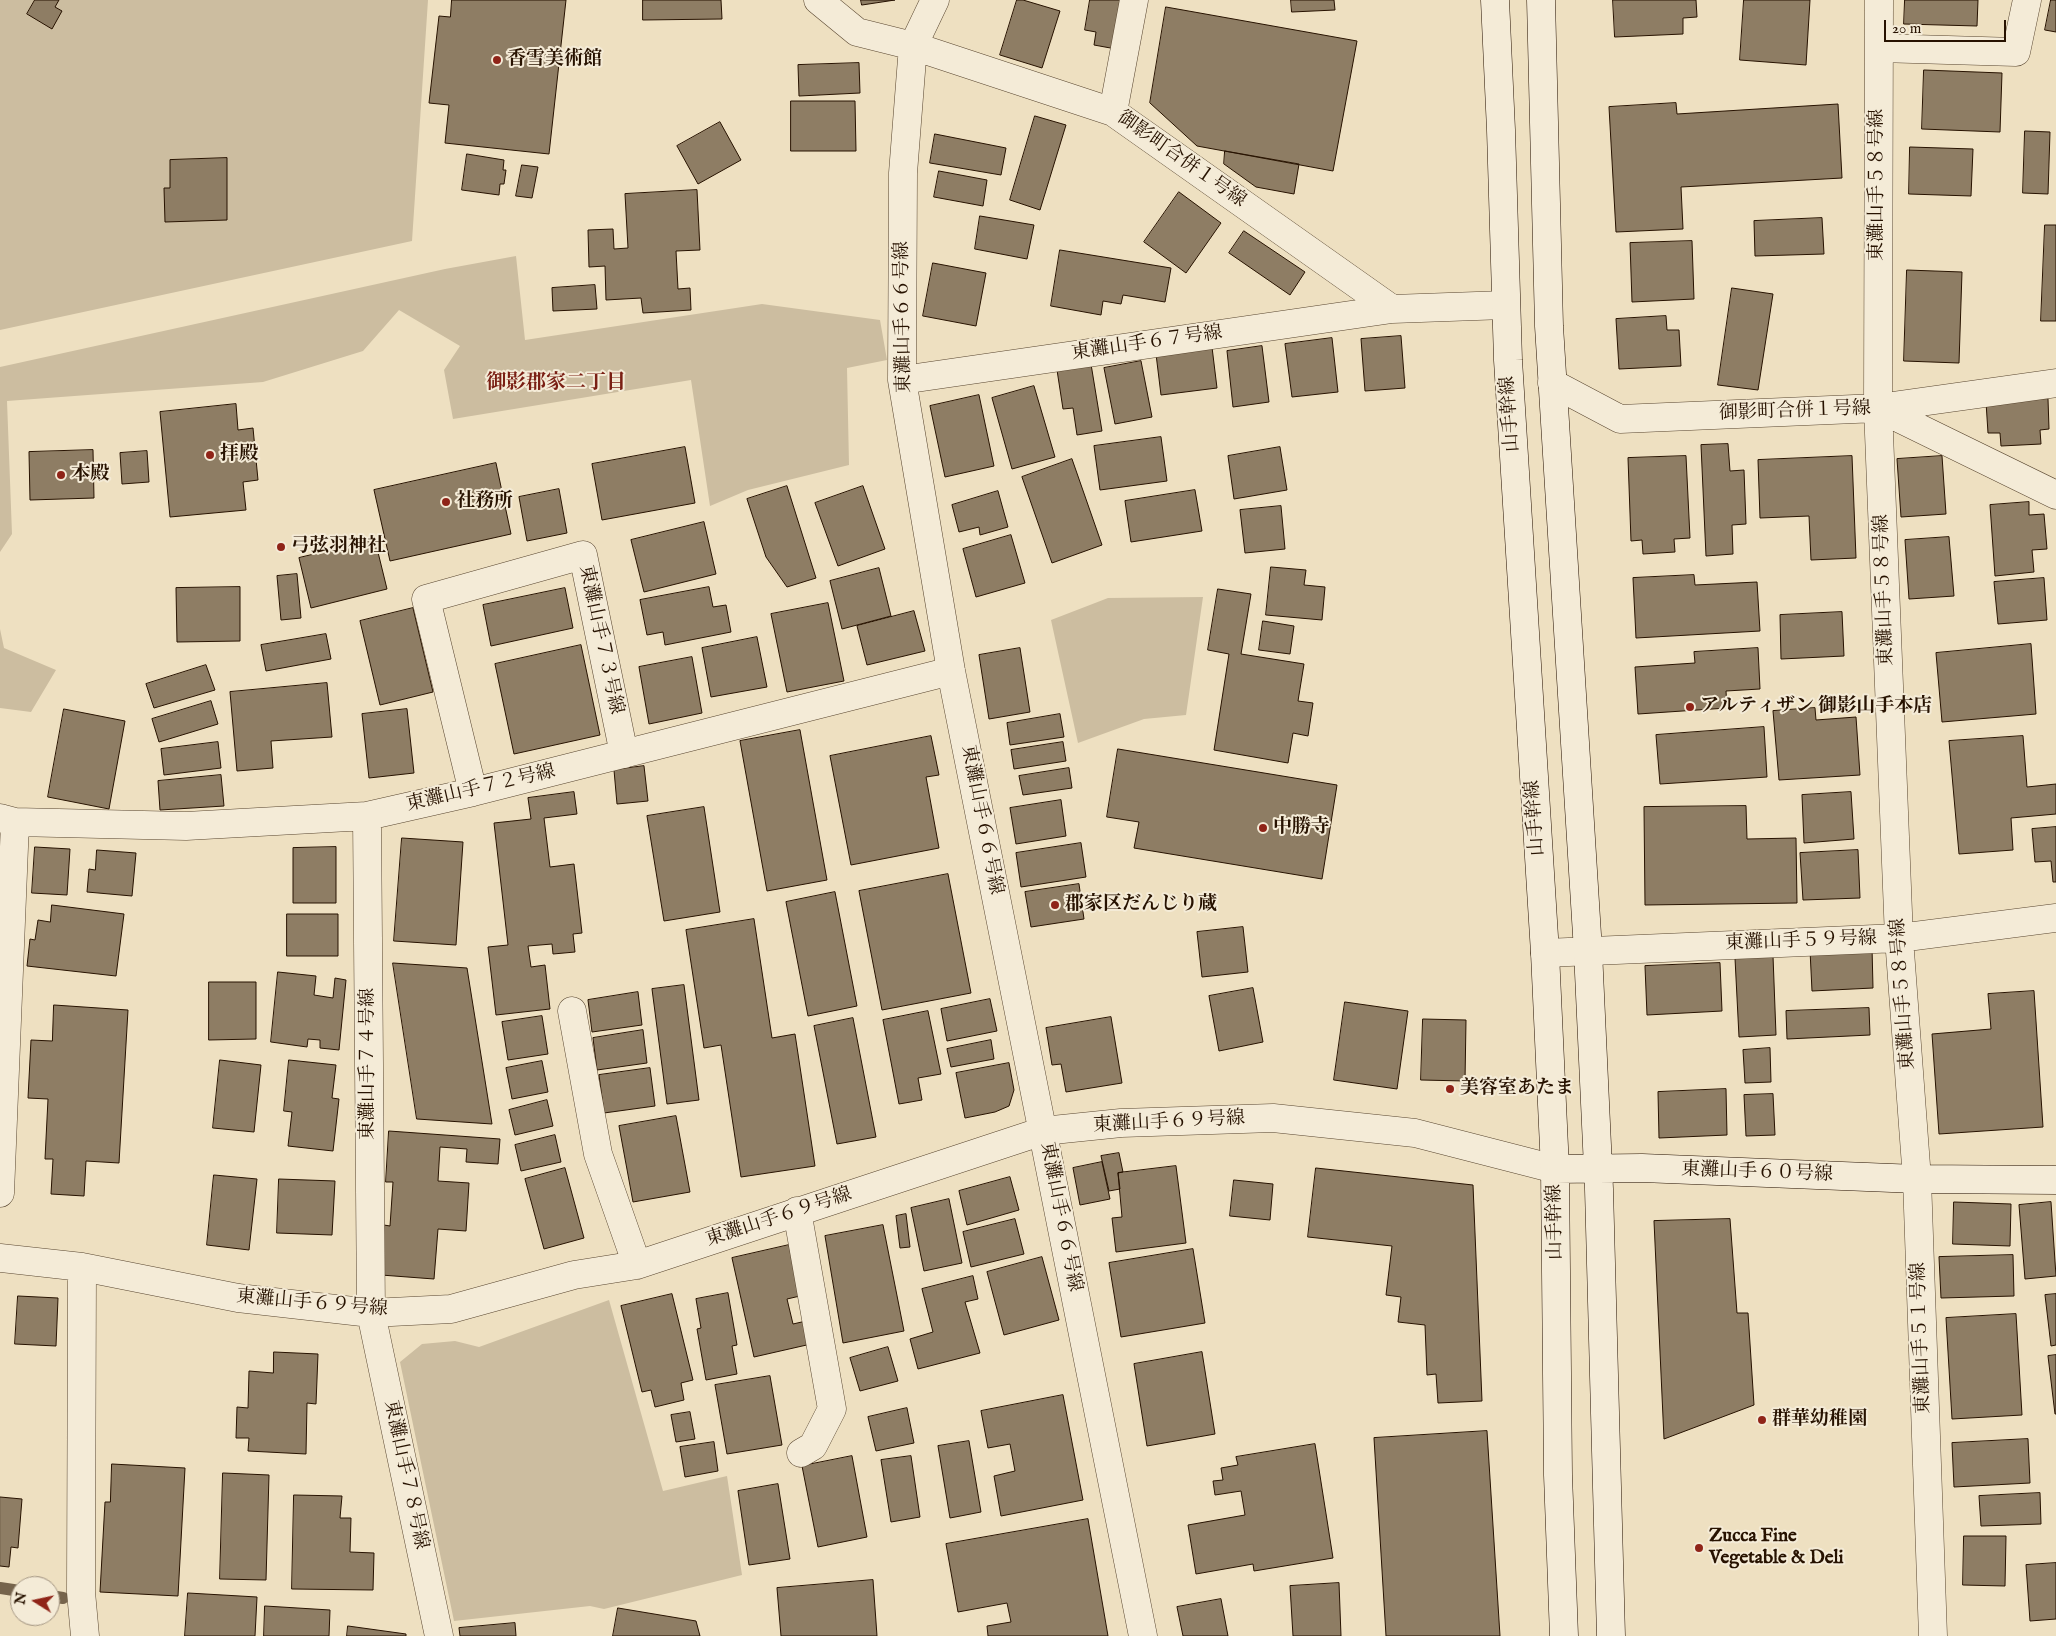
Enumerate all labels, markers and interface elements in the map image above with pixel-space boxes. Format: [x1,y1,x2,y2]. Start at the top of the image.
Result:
scale bar [1886,10,2008,42]
text: 20 m [1892,19,1921,38]
place label: 香雪美術館 [507,49,602,71]
marker: 香雪美術館 [491,54,503,66]
street label: 御影町合併１号線 [1112,107,1250,213]
street label: 東灘山手５８号線 [1867,109,1889,261]
street label: 東灘山手６６号線 [891,241,917,393]
street label: 東灘山手６７号線 [1070,322,1224,366]
district label: 御影郡家二丁目 [486,372,626,396]
street label: 山手幹線 [1497,375,1525,453]
street label: 御影町合併１号線 [1719,398,1871,426]
place label: 拝殿 [220,444,258,466]
marker: 拝殿 [204,449,216,461]
place label: 本殿 [71,464,109,486]
marker: 本殿 [55,469,67,481]
place label: 社務所 [456,491,513,513]
marker: 社務所 [440,496,452,508]
street label: 東灘山手５８号線 [1871,514,1899,666]
place label: 弓弦羽神社 [291,536,386,558]
marker: 弓弦羽神社 [275,541,287,553]
street label: 東灘山手７３号線 [573,563,627,717]
place label: アルティザン 御影山手本店 [1700,696,1932,718]
marker: アルティザン 御影山手本店 [1684,701,1696,713]
street label: 東灘山手６６号線 [955,743,1007,897]
street label: 東灘山手７２号線 [404,761,558,817]
street label: 山手幹線 [1522,779,1550,857]
place label: 中勝寺 [1273,817,1330,839]
marker: 中勝寺 [1257,822,1269,834]
place label: 郡家区だんじり蔵 [1065,894,1217,916]
marker: 郡家区だんじり蔵 [1049,899,1061,911]
street label: 東灘山手５８号線 [1887,917,1921,1071]
street label: 東灘山手５９号線 [1725,928,1877,956]
street label: 東灘山手７４号線 [358,988,380,1140]
place label: 美容室あたま [1460,1078,1574,1100]
marker: 美容室あたま [1444,1083,1456,1095]
street label: 東灘山手６９号線 [1093,1108,1245,1138]
street label: 東灘山手６６号線 [1034,1140,1086,1294]
street label: 東灘山手６０号線 [1681,1159,1833,1187]
street label: 東灘山手６９号線 [703,1184,855,1252]
street label: 山手幹線 [1544,1184,1568,1260]
street label: 東灘山手５１号線 [1908,1262,1936,1414]
street label: 東灘山手６９号線 [235,1286,389,1322]
street label: 東灘山手７８号線 [378,1398,432,1552]
place label: 群華幼稚園 [1772,1409,1867,1431]
marker: 群華幼稚園 [1756,1414,1768,1426]
place label: Zucca Fine Vegetable & Deli [1709,1526,1844,1570]
marker: Zucca Fine Vegetable & Deli [1693,1542,1705,1554]
north arrow [10,1576,60,1626]
text: N [11,1591,31,1606]

